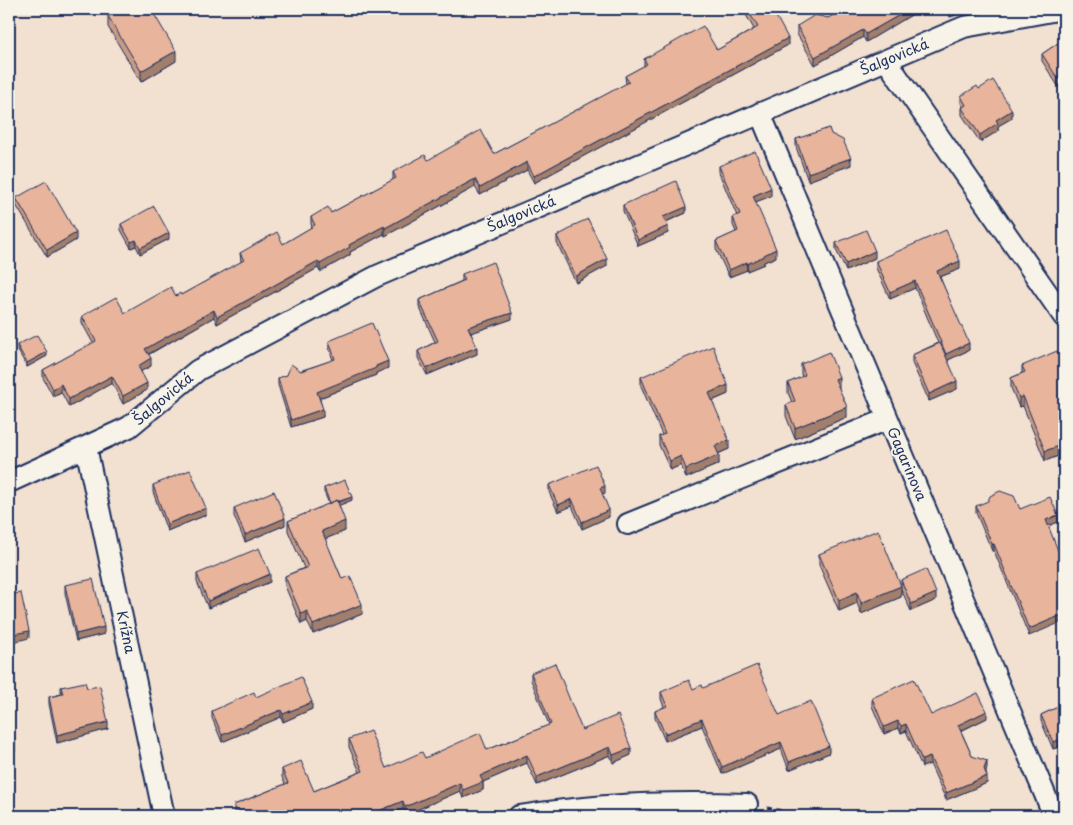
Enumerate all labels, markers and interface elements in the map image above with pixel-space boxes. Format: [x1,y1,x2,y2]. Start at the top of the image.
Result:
street label: Šalgovická [856,32,932,80]
street label: Šalgovická [483,189,559,237]
street label: Šalgovická [128,367,198,430]
street label: Gagarinova [882,423,933,505]
street label: Krížna [112,609,141,655]

